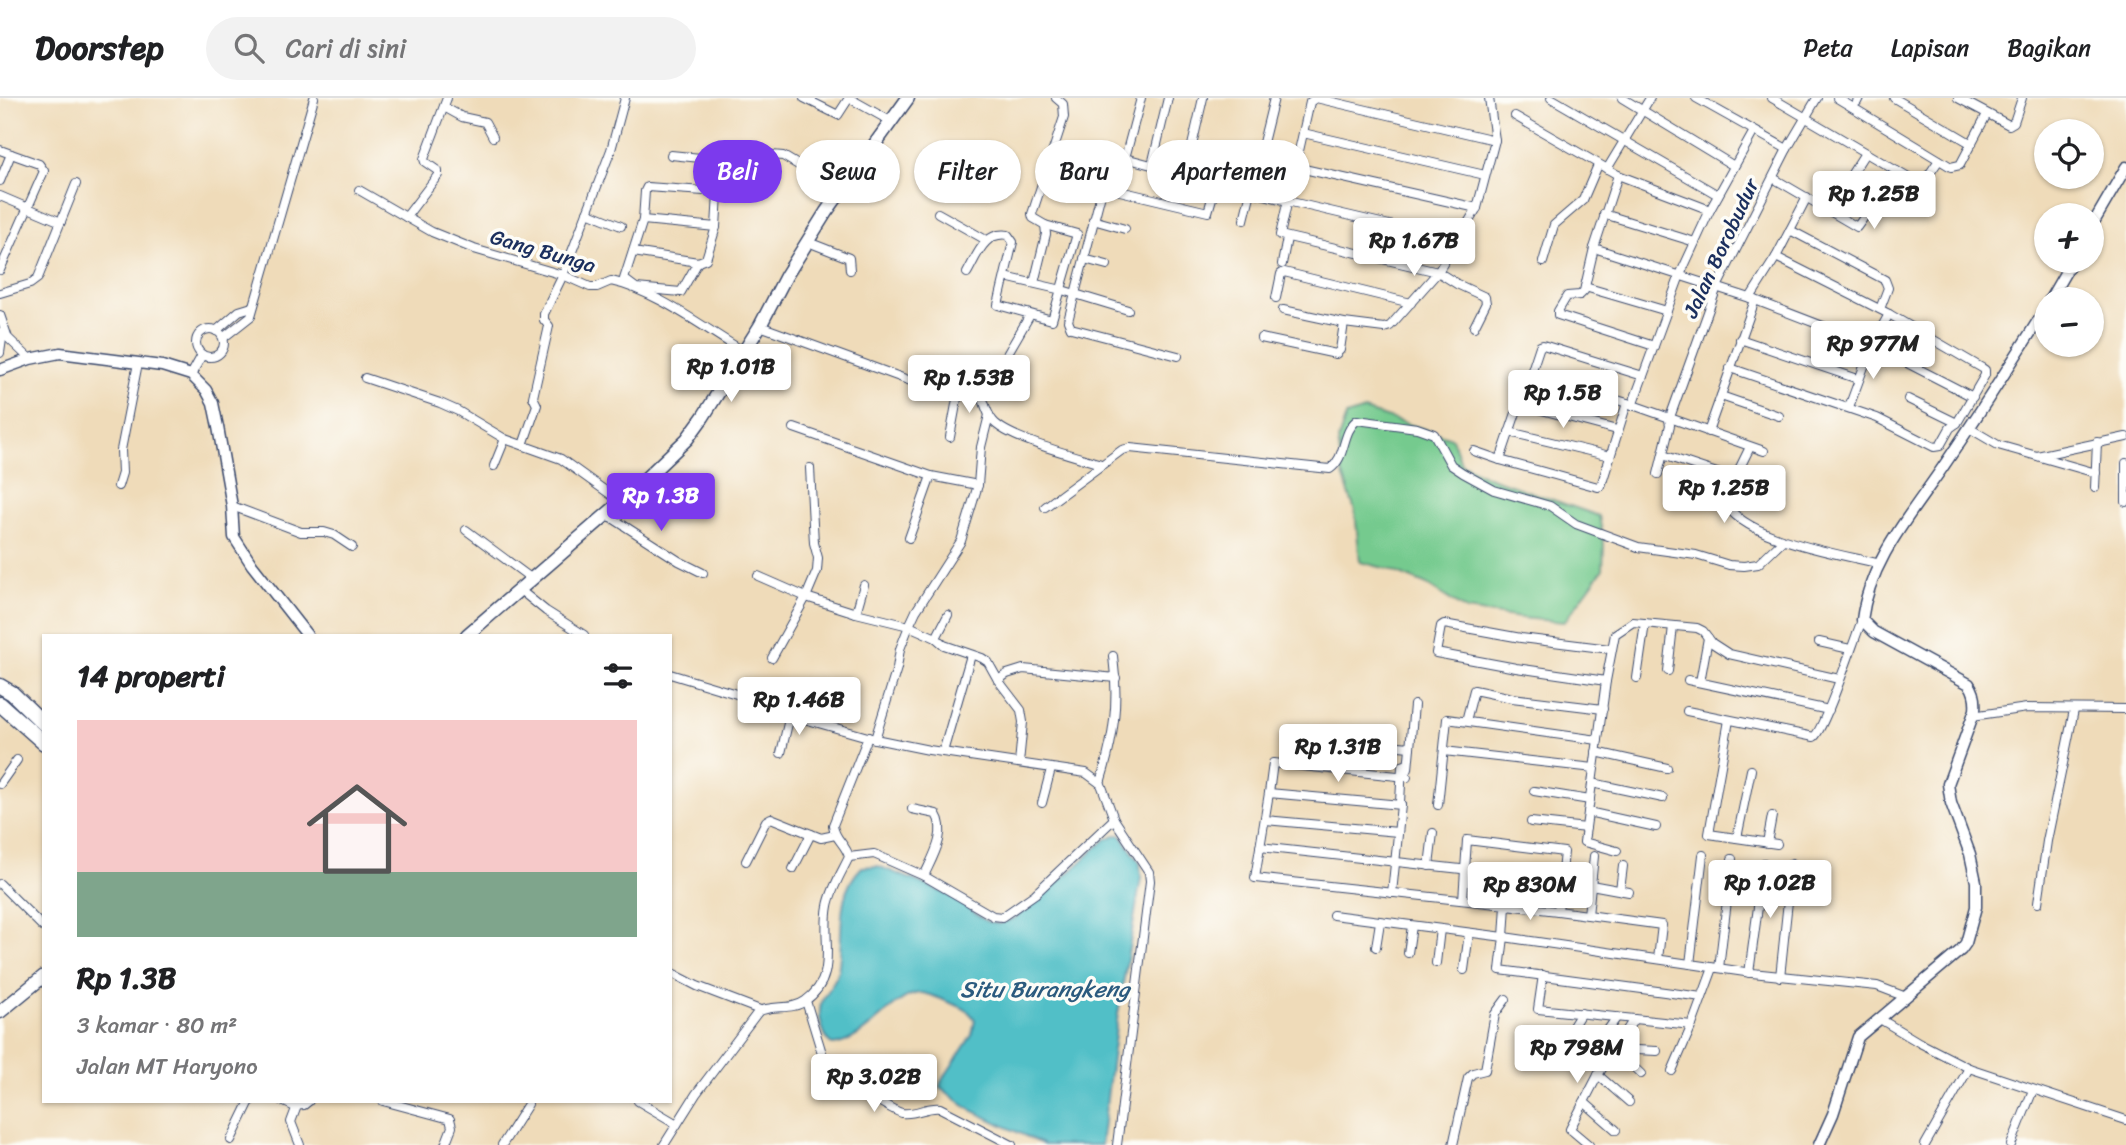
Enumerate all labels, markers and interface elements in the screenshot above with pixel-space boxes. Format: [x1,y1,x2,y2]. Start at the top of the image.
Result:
search box [206,17,696,80]
text: Doorstep [35,19,164,77]
text: Cari di sini [286,25,406,71]
text: Peta [1803,27,1853,69]
text: Lapisan [1891,27,1969,69]
text: Bagikan [2007,27,2091,69]
icon: search [230,29,268,67]
map controls [2034,119,2104,357]
button: locate [2034,119,2104,189]
chip: Beli [693,140,782,203]
chip: Sewa [796,140,900,203]
chip: Filter [914,140,1021,203]
chip: Baru [1035,140,1133,203]
chip: Apartemen [1147,140,1310,203]
street label: Jalan Borobudur [1672,170,1771,325]
pin: Rp 1.25B [1802,172,1946,231]
text: Rp 1.25B [1829,173,1919,214]
button: + [2034,203,2104,273]
street label: Gang Bunga [486,218,601,284]
pin: Rp 1.67B [1342,218,1486,278]
text: Rp 1.67B [1369,220,1459,261]
button: − [2034,287,2104,357]
pin: Rp 977M [1808,322,1938,381]
text: Rp 977M [1827,323,1919,364]
pin: Rp 1.01B [659,344,803,404]
text: Rp 1.01B [687,346,775,387]
pin: Rp 1.53B [897,356,1041,415]
text: Rp 1.53B [924,357,1014,398]
pin: Rp 1.5B [1498,370,1628,430]
text: Rp 1.5B [1524,372,1602,413]
pin: Rp 1.25B [1652,466,1796,525]
text: Rp 1.25B [1679,467,1769,508]
pin: Rp 1.3B [596,474,726,533]
text: Rp 1.3B [623,475,699,516]
text: 14 properti [77,649,225,703]
icon: filters [599,657,637,695]
pin: Rp 1.46B [727,678,871,737]
text: Rp 1.46B [754,679,844,720]
pin: Rp 1.31B [1266,724,1410,784]
text: Rp 1.31B [1295,726,1381,767]
icon: home [294,766,420,892]
pin: Rp 1.02B [1698,860,1842,920]
pin: Rp 830M [1465,862,1595,922]
text: Rp 1.02B [1724,862,1816,903]
text: Rp 830M [1484,864,1576,905]
text: Rp 1.3B [77,951,176,1005]
water label: Situ Burangkeng [960,969,1132,1010]
text: 3 kamar · 80 m² [77,1005,237,1046]
pin: Rp 798M [1512,1026,1642,1085]
text: Rp 798M [1531,1027,1623,1068]
text: Jalan MT Haryono [77,1046,258,1087]
pin: Rp 3.02B [802,1054,946,1114]
text: Rp 3.02B [827,1056,921,1097]

